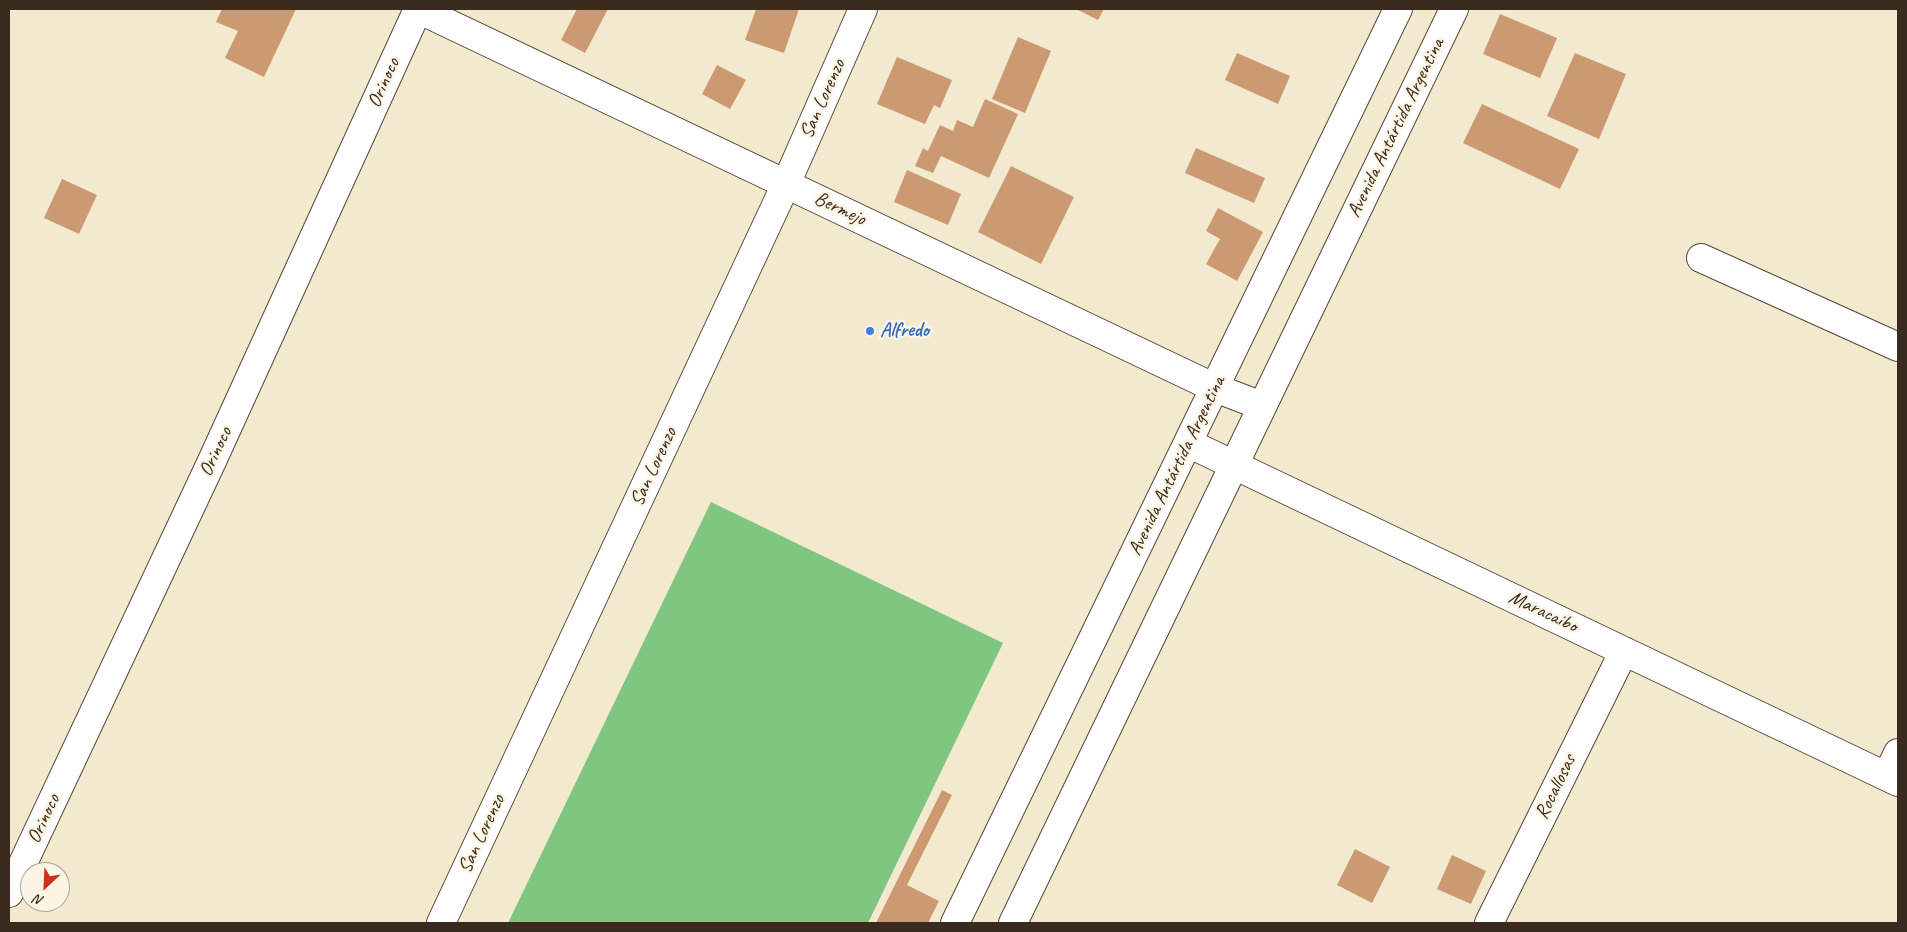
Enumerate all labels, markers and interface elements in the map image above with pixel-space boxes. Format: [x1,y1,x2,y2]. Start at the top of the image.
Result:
street label: Avenida Antártida Argentina [1342,34,1450,222]
street label: Orinoco [363,55,405,111]
street label: San Lorenzo [795,56,851,142]
street label: Bermejo [810,187,870,231]
place label: Alfredo [880,319,929,343]
marker: Alfredo [864,325,876,337]
street label: Avenida Antártida Argentina [1123,372,1231,560]
street label: Orinoco [194,424,238,480]
street label: San Lorenzo [625,424,683,510]
street label: Maracaibo [1505,586,1581,638]
street label: Rocallosas [1530,751,1582,823]
street label: Orinoco [22,791,66,847]
street label: San Lorenzo [453,791,511,877]
north arrow [20,862,70,912]
text: N [31,891,46,910]

